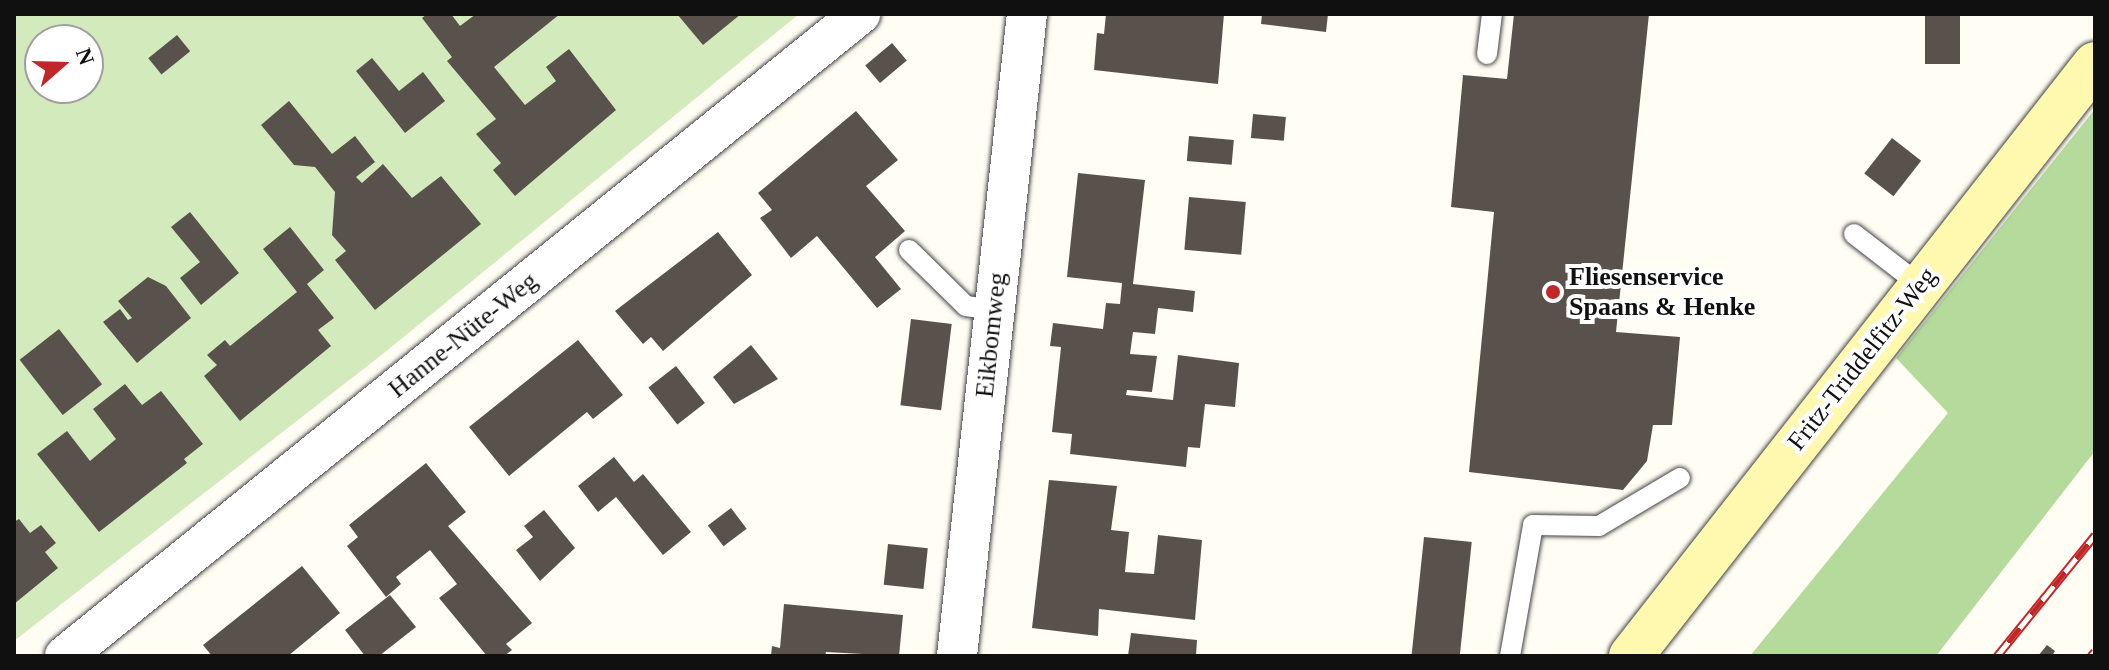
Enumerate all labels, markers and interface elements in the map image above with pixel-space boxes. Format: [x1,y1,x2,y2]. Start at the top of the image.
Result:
north arrow [24,24,104,104]
text: N [71,45,100,68]
place label: Fliesenservice Spaans & Henke [1569,261,1755,322]
street label: Fritz-Triddelfitz-Weg [1781,261,1943,457]
street label: Hanne-Nüte-Weg [382,265,544,405]
street label: Eikbomweg [969,271,1013,399]
marker: Fliesenservice Spaans & Henke [1544,283,1562,301]

